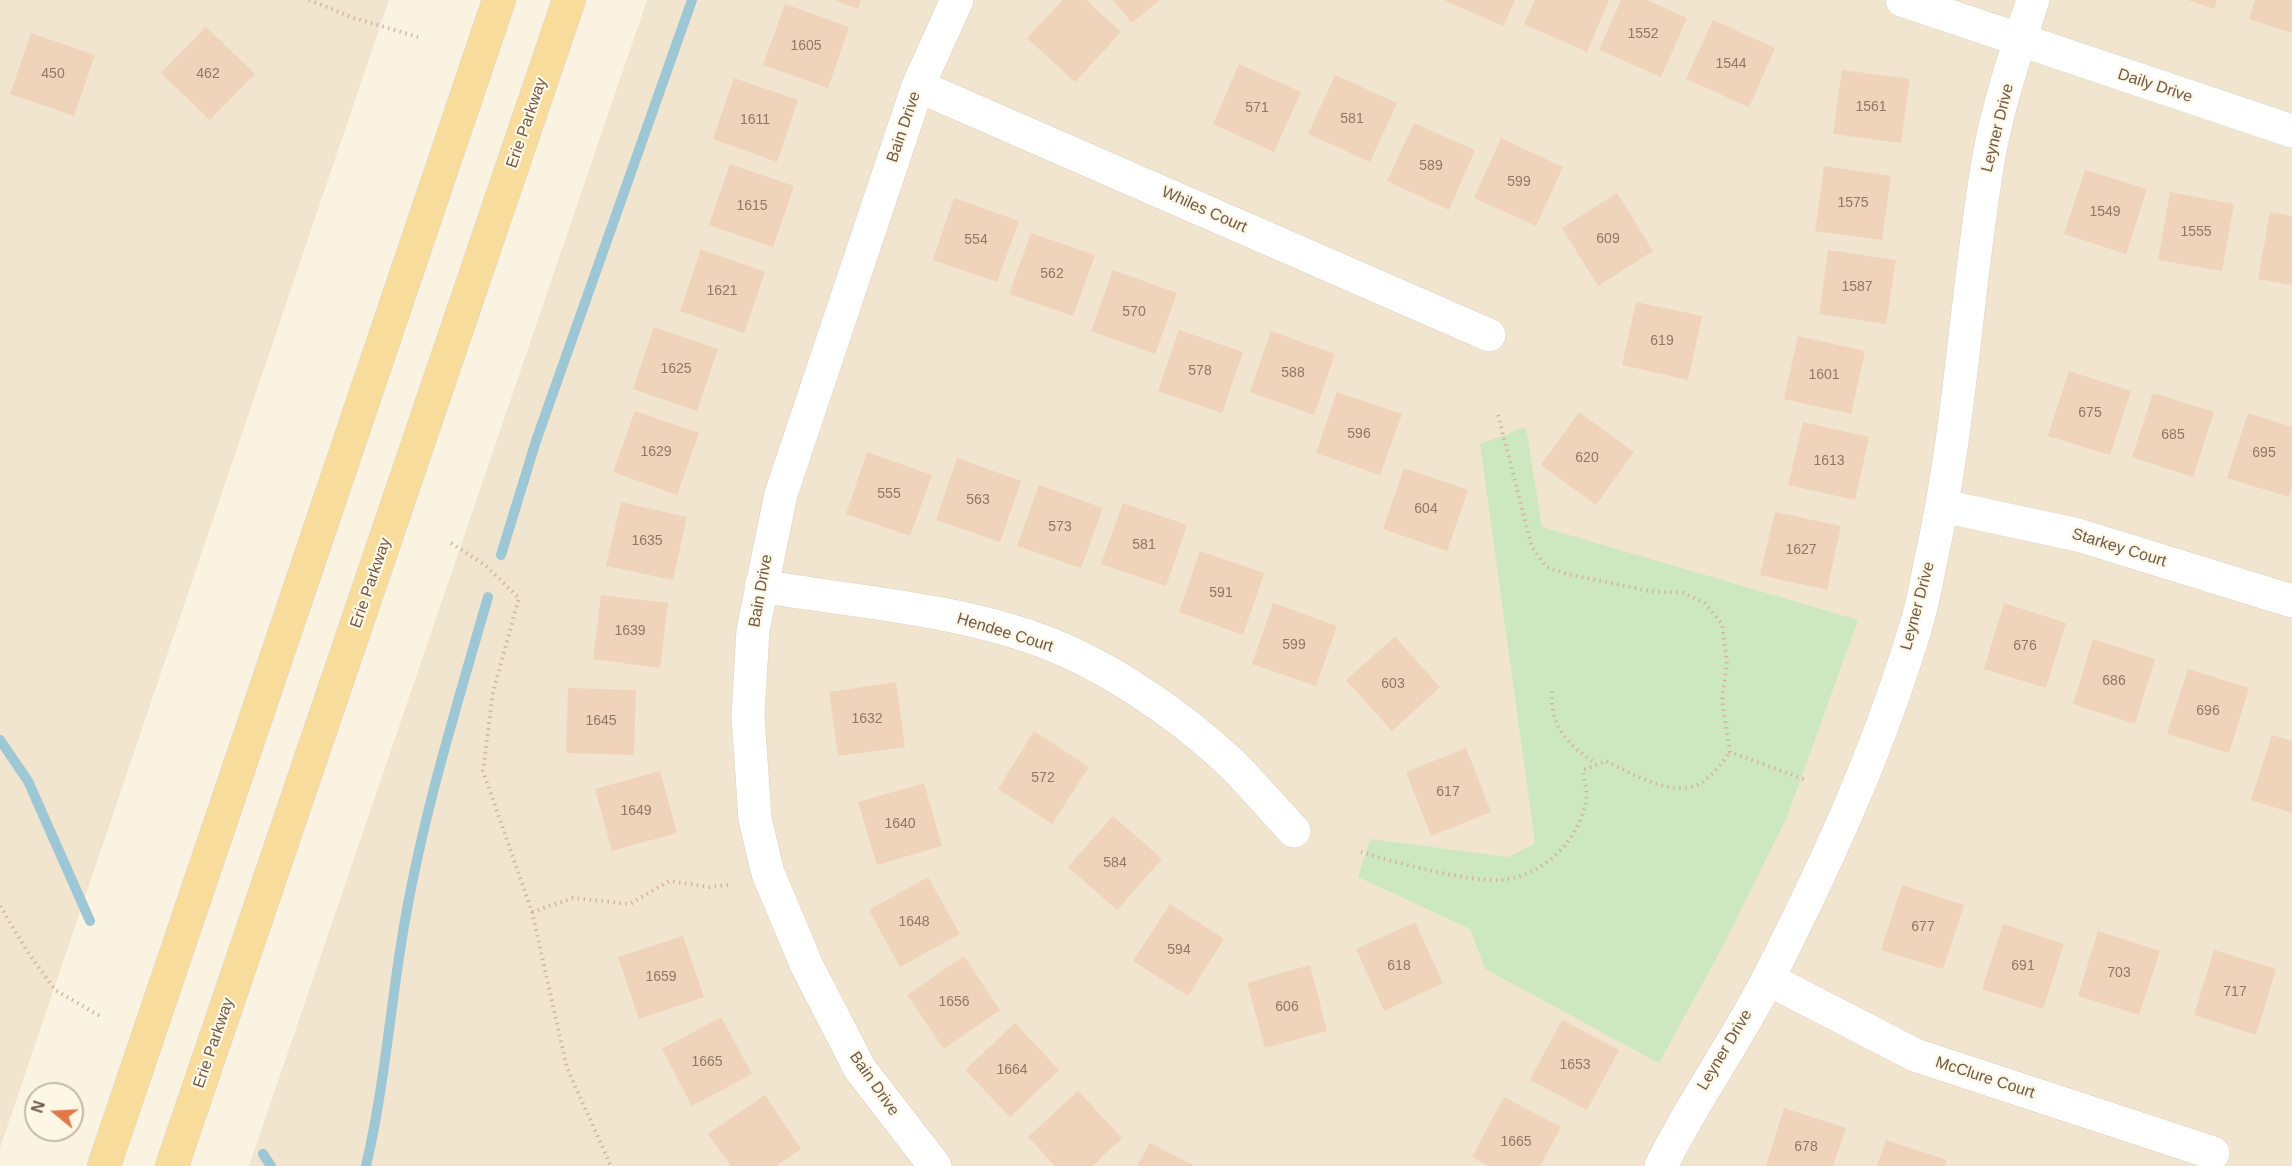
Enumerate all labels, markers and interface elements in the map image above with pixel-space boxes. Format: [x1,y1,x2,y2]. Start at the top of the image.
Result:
house number: 1552 [1627,26,1659,42]
house number: 1605 [790,38,822,54]
house number: 1544 [1715,56,1747,72]
street label: Daily Drive [2115,65,2195,107]
house number: 450 [41,66,65,82]
house number: 462 [196,66,220,82]
street label: Erie Parkway [503,75,551,171]
street label: Leyner Drive [1978,82,2018,174]
street label: Bain Drive [883,89,925,165]
house number: 1561 [1855,99,1887,115]
house number: 571 [1245,100,1269,116]
house number: 581 [1340,111,1364,127]
house number: 1611 [740,112,770,128]
house number: 589 [1419,158,1443,174]
house number: 599 [1507,174,1531,190]
street label: Whiles Court [1158,183,1250,237]
house number: 1575 [1837,195,1869,211]
house number: 1615 [736,198,768,214]
house number: 1549 [2089,204,2121,220]
house number: 1555 [2180,224,2212,240]
house number: 609 [1596,231,1620,247]
house number: 554 [964,232,988,248]
house number: 562 [1040,266,1064,282]
house number: 1587 [1841,279,1873,295]
house number: 1621 [706,283,738,299]
house number: 570 [1122,304,1146,320]
house number: 619 [1650,333,1674,349]
house number: 1625 [660,361,692,377]
house number: 578 [1188,363,1212,379]
house number: 588 [1281,365,1305,381]
house number: 1601 [1808,367,1840,383]
house number: 675 [2078,405,2102,421]
house number: 596 [1347,426,1371,442]
house number: 685 [2161,427,2185,443]
house number: 1629 [640,444,672,460]
house number: 695 [2252,445,2276,461]
house number: 620 [1575,450,1599,466]
house number: 1613 [1813,453,1845,469]
house number: 555 [877,486,901,502]
house number: 563 [966,492,990,508]
house number: 604 [1414,501,1438,517]
house number: 573 [1048,519,1072,535]
street label: Starkey Court [2069,525,2169,571]
house number: 1635 [631,533,663,549]
street label: Erie Parkway [347,535,395,631]
house number: 581 [1132,537,1156,553]
house number: 1627 [1785,542,1817,558]
street label: Bain Drive [745,553,777,629]
street label: Leyner Drive [1897,560,1939,652]
house number: 591 [1209,585,1233,601]
street label: Hendee Court [955,609,1055,657]
house number: 1639 [614,623,646,639]
house number: 599 [1282,637,1306,653]
house number: 676 [2013,638,2037,654]
house number: 686 [2102,673,2126,689]
house number: 603 [1381,676,1405,692]
house number: 696 [2196,703,2220,719]
house number: 1632 [851,711,883,727]
house number: 1645 [585,713,617,729]
house number: 572 [1031,770,1055,786]
house number: 617 [1436,784,1460,800]
house number: 1649 [620,803,652,819]
house number: 1640 [884,816,916,832]
house number: 584 [1103,855,1127,871]
house number: 1648 [898,914,930,930]
house number: 677 [1911,919,1935,935]
house number: 594 [1167,942,1191,958]
house number: 618 [1387,958,1411,974]
house number: 691 [2011,958,2035,974]
house number: 703 [2107,965,2131,981]
house number: 1659 [645,969,677,985]
house number: 717 [2223,984,2247,1000]
house number: 1656 [938,994,970,1010]
street label: Erie Parkway [190,995,238,1091]
house number: 606 [1275,999,1299,1015]
street label: Leyner Drive [1693,1006,1757,1094]
street label: Bain Drive [845,1048,903,1120]
street label: McClure Court [1933,1053,2037,1103]
house number: 1665 [691,1054,723,1070]
house number: 1653 [1559,1057,1591,1073]
house number: 1664 [996,1062,1028,1078]
north arrow [24,1082,84,1142]
text: N [28,1099,48,1115]
house number: 1665 [1500,1134,1532,1150]
house number: 678 [1794,1139,1818,1155]

